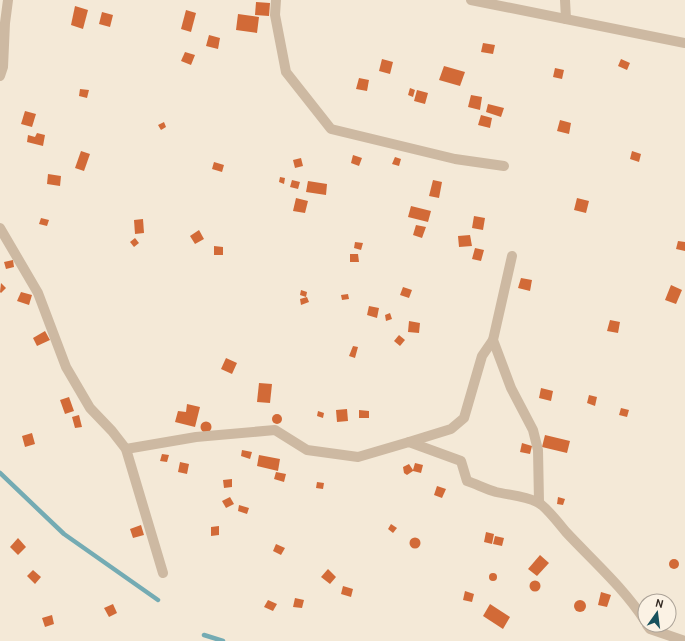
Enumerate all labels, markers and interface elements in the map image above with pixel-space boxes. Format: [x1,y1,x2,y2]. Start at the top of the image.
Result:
north arrow [637,593,677,633]
text: N [654,596,665,611]

